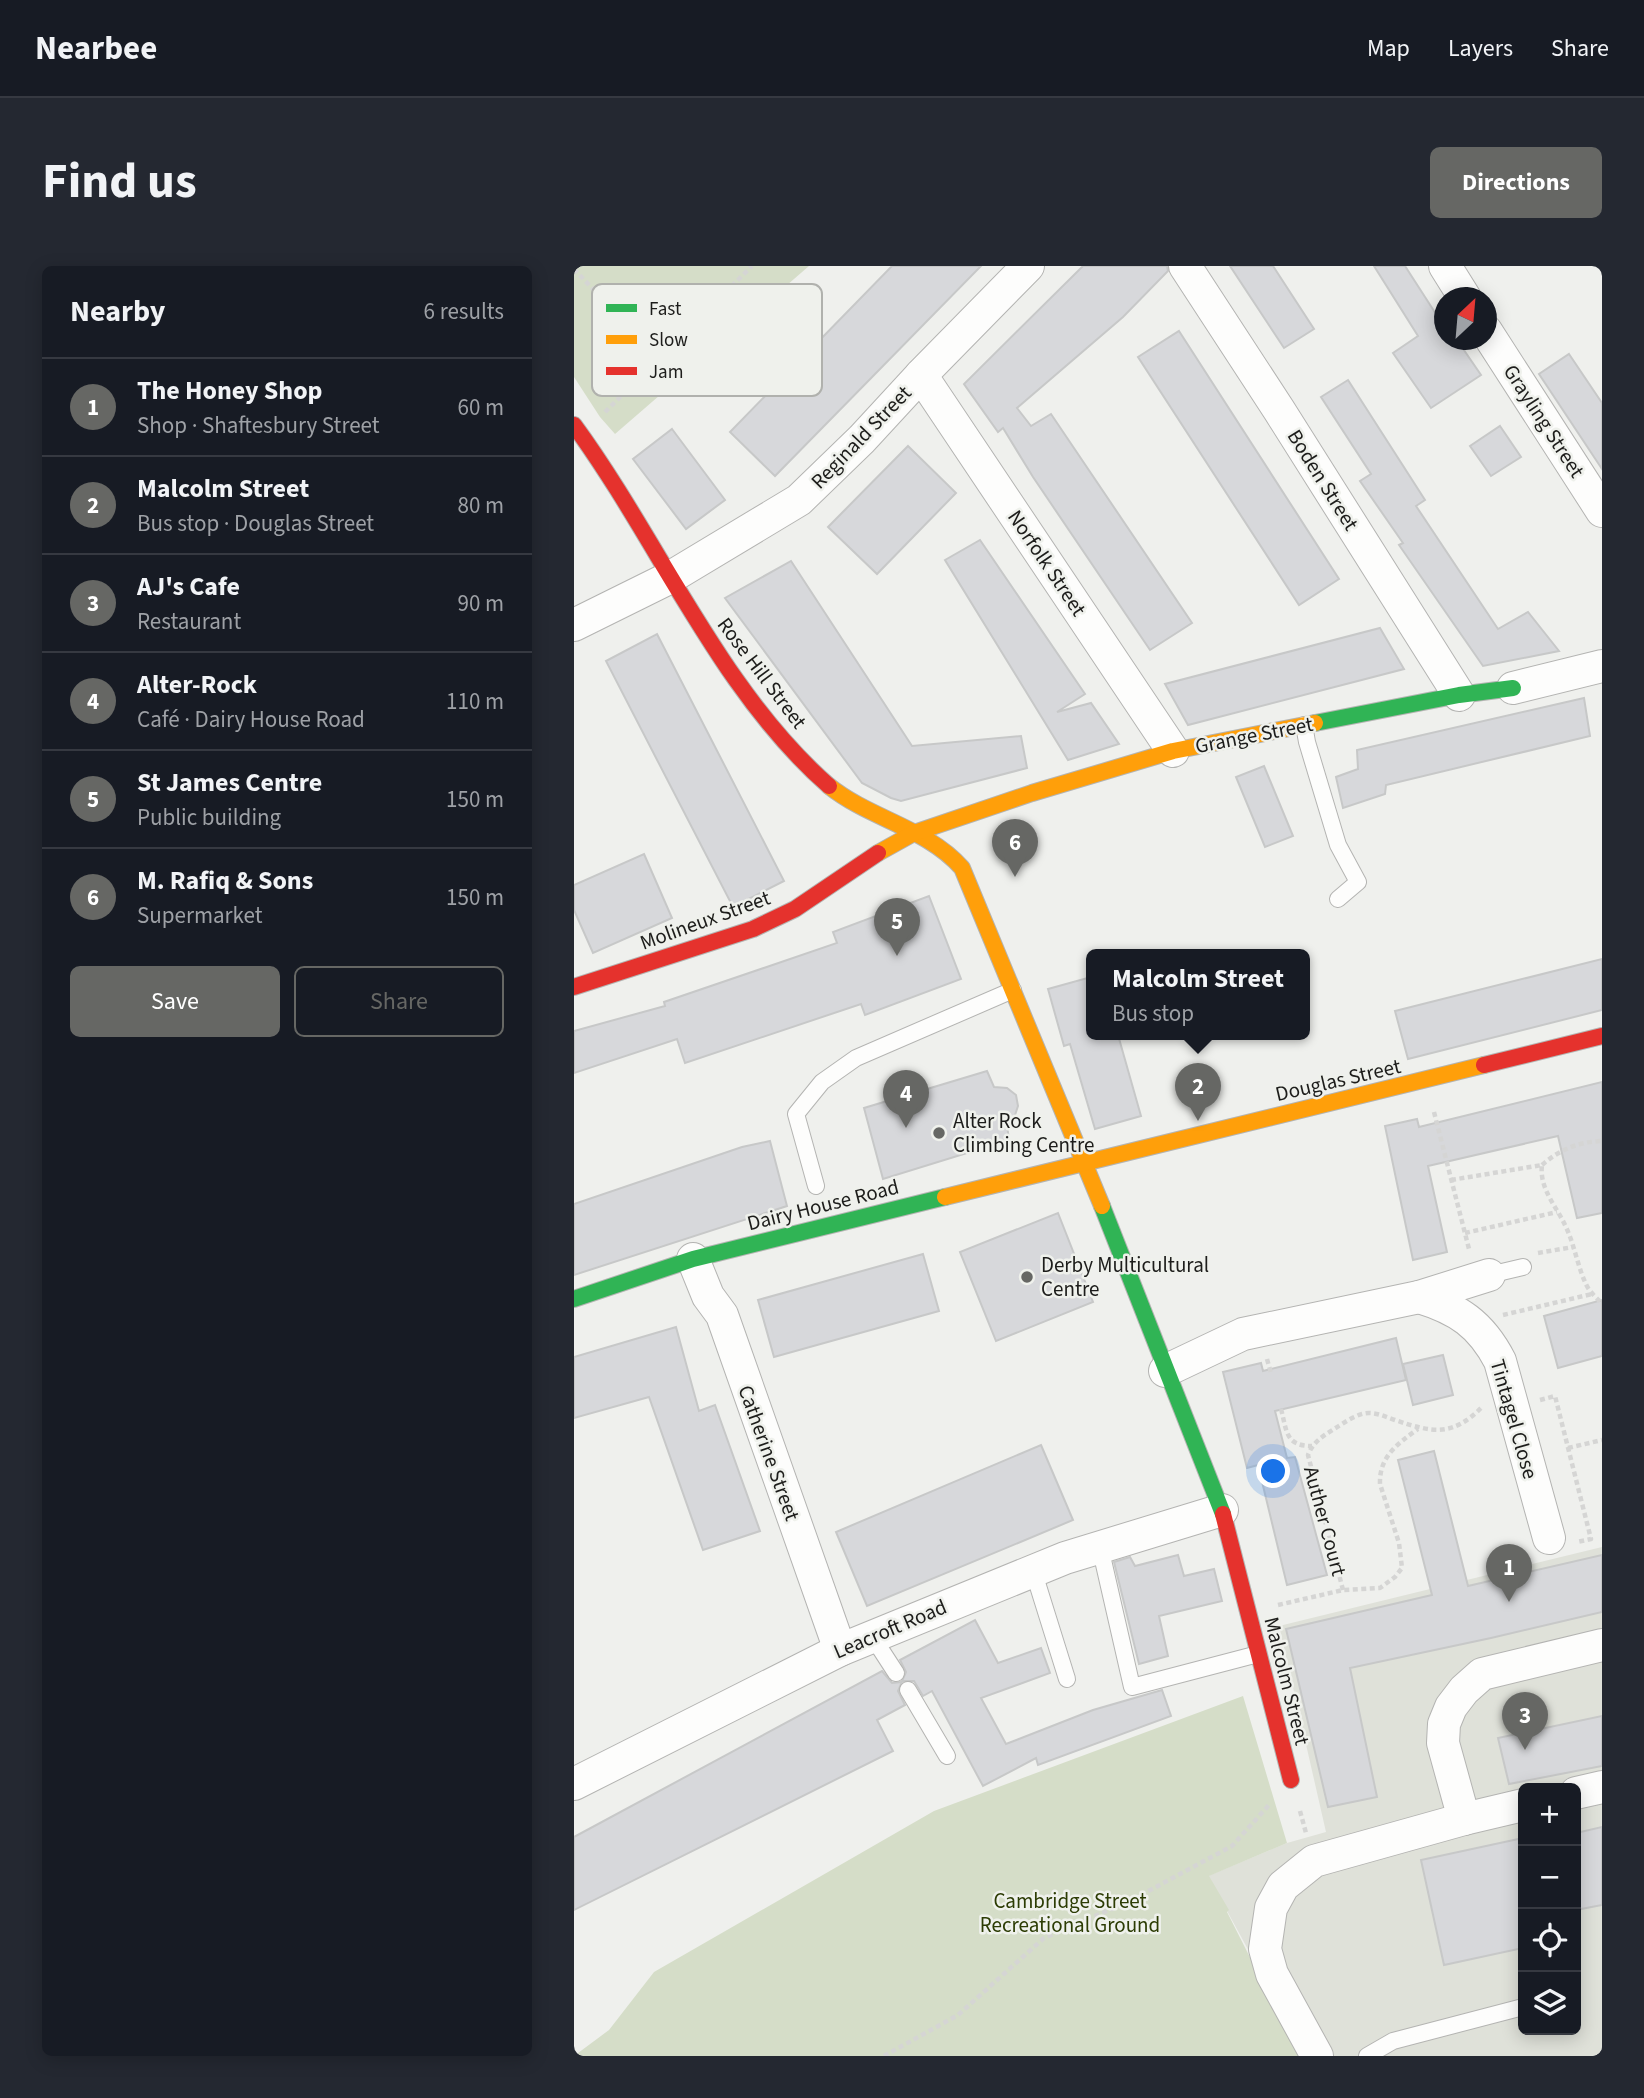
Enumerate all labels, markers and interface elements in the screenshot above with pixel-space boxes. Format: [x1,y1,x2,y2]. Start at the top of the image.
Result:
text: Nearbee [35,25,157,72]
text: Map [1367,31,1410,66]
text: Layers [1448,31,1513,66]
text: Share [1551,31,1609,66]
text: Find us [42,147,197,217]
button: Directions [1430,147,1602,218]
legend [592,284,822,396]
north arrow [1434,287,1497,350]
text: Nearby [70,290,165,333]
text: 6 results [424,295,504,328]
text: Fast [649,296,682,323]
text: Slow [649,327,688,354]
text: Jam [649,359,683,386]
street label: Grayling Street [1496,359,1592,483]
text: The Honey Shop [137,372,323,409]
street label: Reginald Street [804,379,918,495]
text: 1 [87,391,99,424]
text: 60 m [457,391,504,424]
text: Shop · Shaftesbury Street [137,409,380,442]
street label: Boden Street [1280,424,1366,536]
text: Malcolm Street [137,470,309,507]
text: 2 [87,489,99,522]
text: 80 m [457,489,504,522]
street label: Norfolk Street [1000,504,1094,622]
text: Bus stop · Douglas Street [137,507,374,540]
text: AJ's Cafe [137,568,240,605]
text: 3 [87,587,99,620]
text: 90 m [457,587,504,620]
text: Restaurant [137,605,241,638]
street label: Rose Hill Street [710,611,814,735]
text: Alter-Rock [137,666,257,703]
text: 4 [87,685,99,718]
text: 110 m [446,685,504,718]
text: Café · Dairy House Road [137,703,365,736]
street label: Grange Street [1193,709,1315,761]
text: St James Centre [137,764,322,801]
text: 5 [87,783,99,816]
text: 150 m [446,783,504,816]
text: Public building [137,801,281,834]
pin: 6 [992,819,1038,877]
text: M. Rafiq & Sons [137,862,313,899]
text: 6 [87,881,99,914]
text: 150 m [446,881,504,914]
street label: Molineux Street [636,883,774,957]
pin: 5 [874,898,920,956]
text: Supermarket [137,899,263,932]
popup [1086,949,1310,1040]
text: Malcolm Street [1112,960,1284,997]
button: Save [70,966,280,1037]
button: Share [294,966,504,1037]
text: Bus stop [1112,997,1194,1030]
street label: Douglas Street [1272,1051,1404,1109]
pin: 2 [1175,1063,1221,1121]
pin: 4 [883,1070,929,1128]
place label: Alter Rock Climbing Centre [953,1106,1094,1160]
marker: Alter Rock Climbing Centre [931,1125,947,1141]
street label: Dairy House Road [744,1172,902,1238]
place label: Derby Multicultural Centre [1041,1250,1209,1304]
marker: Derby Multicultural Centre [1019,1269,1035,1285]
street label: Tintagel Close [1483,1356,1545,1482]
street label: Catherine Street [731,1381,807,1525]
your location [1256,1454,1290,1488]
street label: Auther Court [1296,1463,1354,1579]
pin: 1 [1486,1544,1532,1602]
street label: Leacroft Road [829,1592,951,1666]
street label: Malcolm Street [1257,1614,1317,1748]
pin: 3 [1502,1692,1548,1750]
map controls [1518,1783,1581,2035]
button: + [1518,1783,1581,1846]
button: − [1518,1846,1581,1909]
park label: Cambridge Street Recreational Ground [980,1886,1160,1940]
button: locate [1518,1909,1581,1972]
button: layers [1518,1972,1581,2035]

